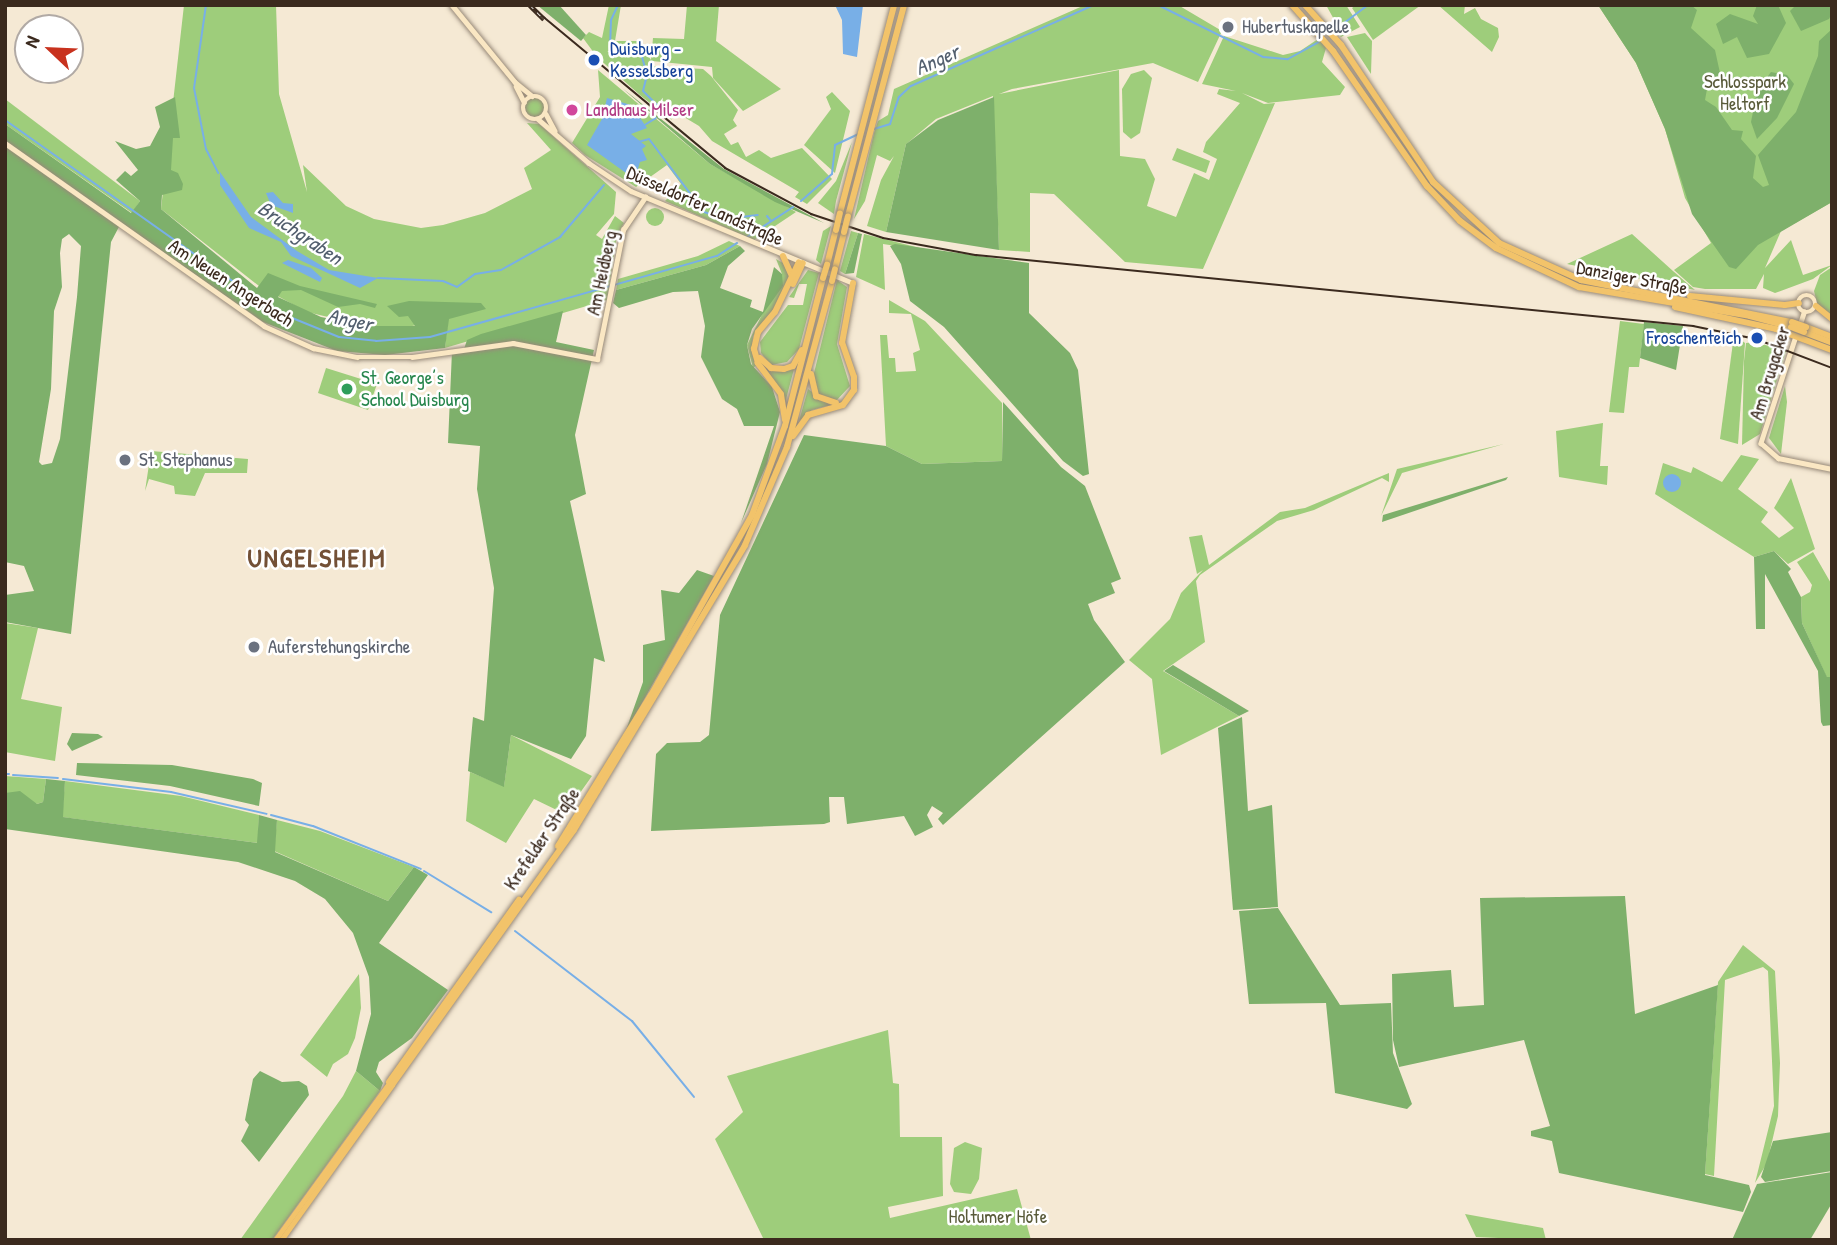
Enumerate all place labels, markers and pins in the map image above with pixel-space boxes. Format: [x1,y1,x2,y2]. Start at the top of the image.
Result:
place label: Hubertuskapelle [1242,16,1349,38]
marker: Hubertuskapelle [1220,19,1236,35]
place label: Duisburg - Kesselsberg [610,38,693,82]
marker: Duisburg - Kesselsberg [584,50,604,70]
place label: Landhaus Milser [586,99,694,121]
marker: Landhaus Milser [564,102,580,118]
place label: Froschenteich [1646,327,1741,349]
marker: Froschenteich [1747,328,1767,348]
place label: St. George’s School Duisburg [361,367,469,411]
marker: St. George’s School Duisburg [339,381,355,397]
place label: St. Stephanus [139,449,233,471]
marker: St. Stephanus [117,452,133,468]
place label: Auferstehungskirche [268,636,410,658]
marker: Auferstehungskirche [246,639,262,655]

